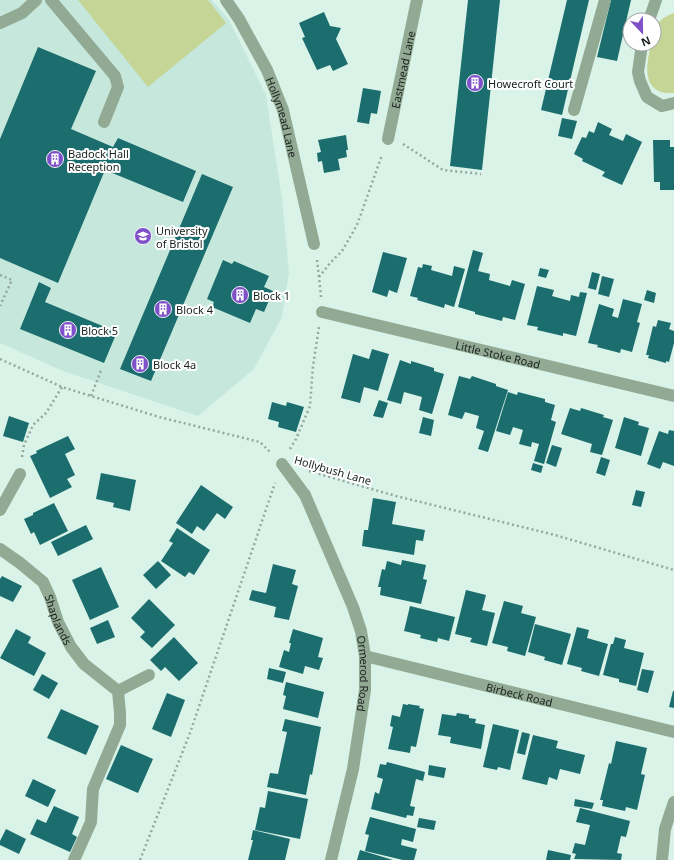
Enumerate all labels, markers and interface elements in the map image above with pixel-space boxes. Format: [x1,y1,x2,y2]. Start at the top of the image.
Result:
north arrow [622,12,662,52]
street label: Eastmead Lane [387,29,418,110]
text: N [639,33,653,50]
building icon: Howecroft Court [465,73,485,93]
street label: Hollymead Lane [263,75,301,159]
place label: Howecroft Court [488,76,573,91]
place label: Badock Hall Reception [68,146,129,174]
building icon: Badock Hall Reception [45,149,65,169]
place label: University of Bristol [156,223,208,251]
school or university icon: University of Bristol [133,226,153,246]
building icon: Block 1 [230,285,250,305]
place label: Block 1 [253,288,290,303]
building icon: Block 4 [153,299,173,319]
place label: Block 4 [176,302,214,317]
building icon: Block 5 [58,320,78,340]
place label: Block 5 [81,323,118,338]
street label: Little Stoke Road [454,337,542,371]
building icon: Block 4a [130,354,150,374]
place label: Block 4a [153,357,196,372]
street label: Hollybush Lane [293,452,373,488]
street label: Shaplands [42,592,76,647]
street label: Ormerod Road [354,634,373,713]
street label: Birbeck Road [485,679,554,709]

